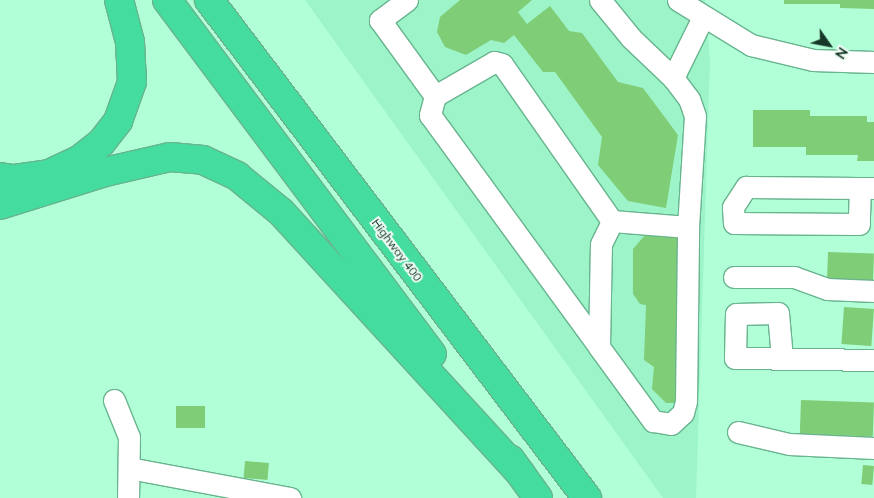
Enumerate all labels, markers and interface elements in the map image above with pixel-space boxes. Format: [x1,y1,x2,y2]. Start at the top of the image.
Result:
north arrow [804,20,854,70]
text: N [831,44,852,63]
street label: Highway 400 [369,216,425,284]

